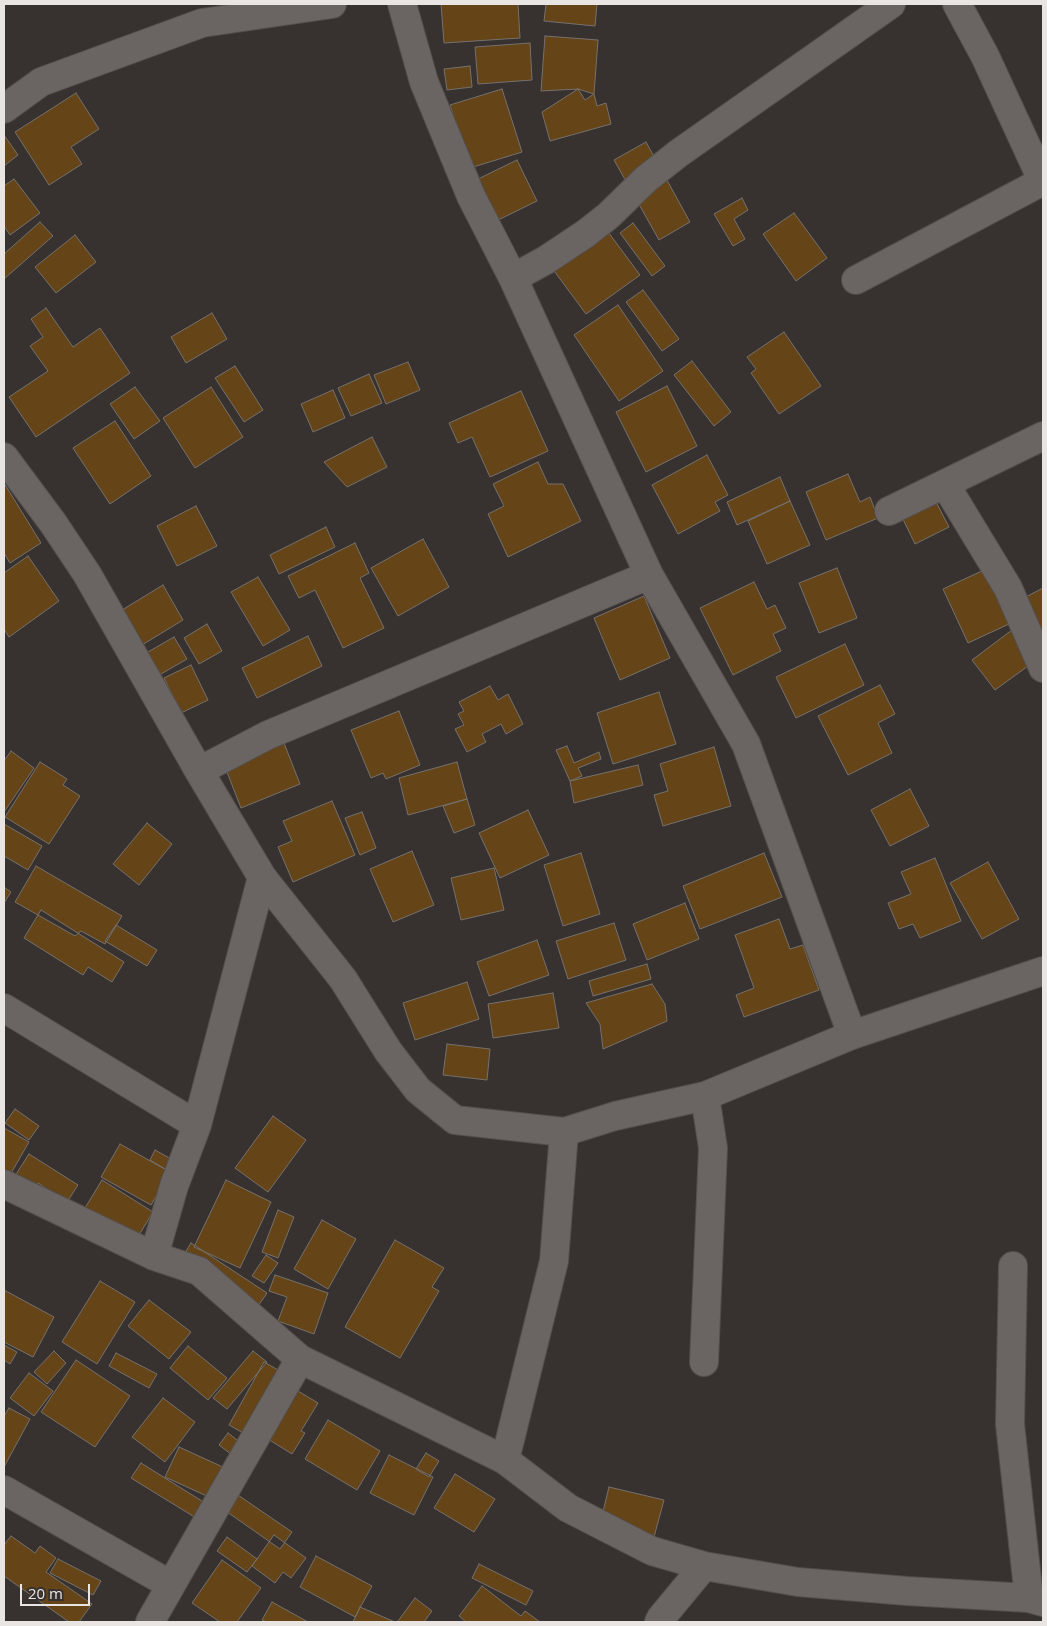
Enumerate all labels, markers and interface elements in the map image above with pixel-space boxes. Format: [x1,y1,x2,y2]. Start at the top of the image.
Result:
scale bar [22,1574,92,1606]
text: 20 m [28,1583,63,1603]

